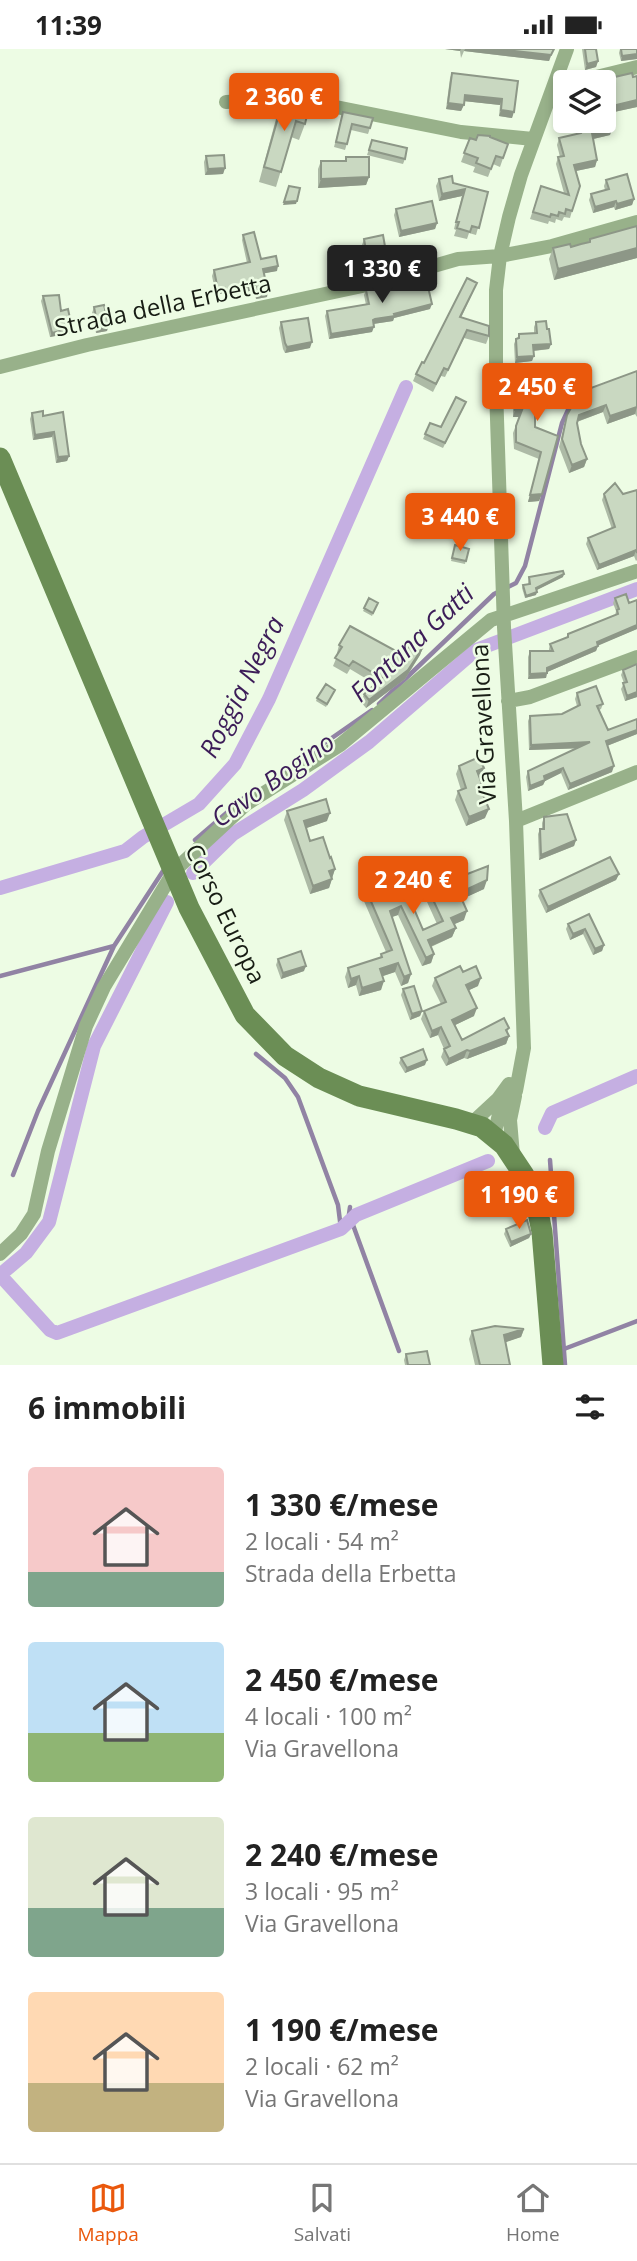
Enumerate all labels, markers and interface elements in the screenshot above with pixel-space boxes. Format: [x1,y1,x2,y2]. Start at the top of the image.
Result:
text: 11:39 [35,7,102,43]
map controls [553,70,616,133]
button: layers [553,70,616,133]
pin: 2 360 € [219,73,349,133]
text: 2 360 € [245,80,323,112]
pin: 1 330 € [317,245,447,305]
text: 1 330 € [343,252,421,284]
street label: Strada della Erbetta [51,265,274,344]
pin: 2 450 € [472,363,602,423]
text: 2 450 € [498,370,576,402]
pin: 3 440 € [395,493,525,553]
text: 3 440 € [421,500,499,532]
water label: Fontana Gatti [341,575,482,709]
water label: Roggia Negra [190,609,292,763]
street label: Via Gravellona [462,643,503,805]
water label: Cavo Bogino [203,723,341,835]
street label: Corso Europa [178,838,274,989]
pin: 2 240 € [348,857,478,916]
text: 2 240 € [374,863,452,895]
pin: 1 190 € [454,1171,584,1231]
text: 1 190 € [480,1178,558,1210]
text: 6 immobili [28,1387,186,1428]
icon: filters [571,1388,609,1426]
text: 1 330 €/mese [245,1484,439,1525]
icon: home [84,1495,168,1579]
text: 2 locali · 54 m² [245,1525,399,1557]
text: Strada della Erbetta [245,1557,457,1589]
text: 2 450 €/mese [245,1659,439,1700]
icon: home [84,1670,168,1754]
text: 4 locali · 100 m² [245,1700,412,1732]
text: Via Gravellona [245,1732,399,1764]
text: 2 240 €/mese [245,1834,439,1875]
icon: home [84,1845,168,1929]
text: 3 locali · 95 m² [245,1875,399,1907]
text: Via Gravellona [245,1907,399,1939]
text: 1 190 €/mese [245,2009,439,2050]
icon: home [84,2020,168,2104]
text: 2 locali · 62 m² [245,2050,399,2082]
text: Via Gravellona [245,2082,399,2114]
tab: Mappa [77,2179,139,2247]
tab: Salvati [294,2179,351,2247]
tab: Home [506,2179,560,2247]

